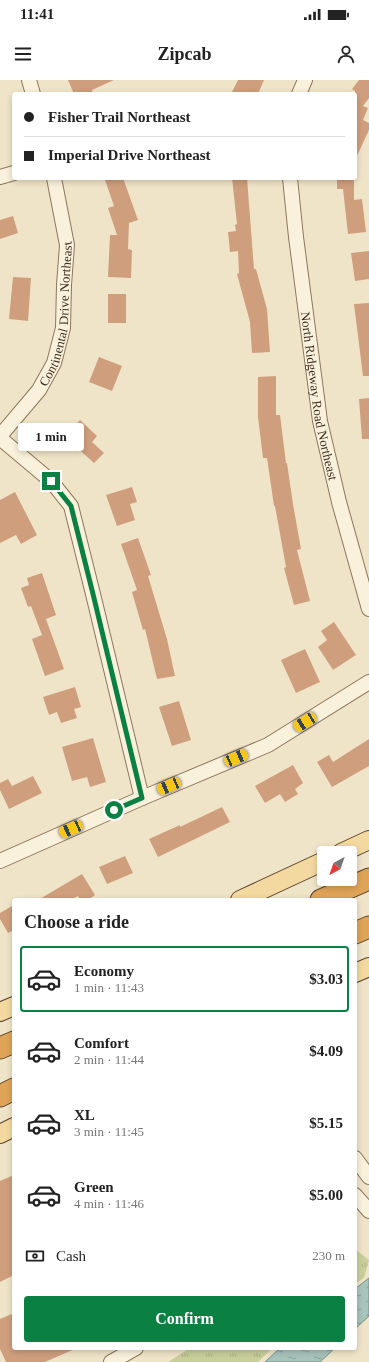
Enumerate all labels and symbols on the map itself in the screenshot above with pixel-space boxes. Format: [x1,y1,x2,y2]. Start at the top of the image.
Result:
street label: Continental Drive Northeast [35,240,74,388]
street label: North Ridgeway Road Northeast [298,311,341,482]
callout: 1 min [18,423,84,451]
route end [42,472,60,490]
car [292,711,318,733]
car [223,748,249,768]
car [156,776,182,796]
route start [105,801,123,819]
car [58,819,84,839]
north arrow [317,846,357,886]

